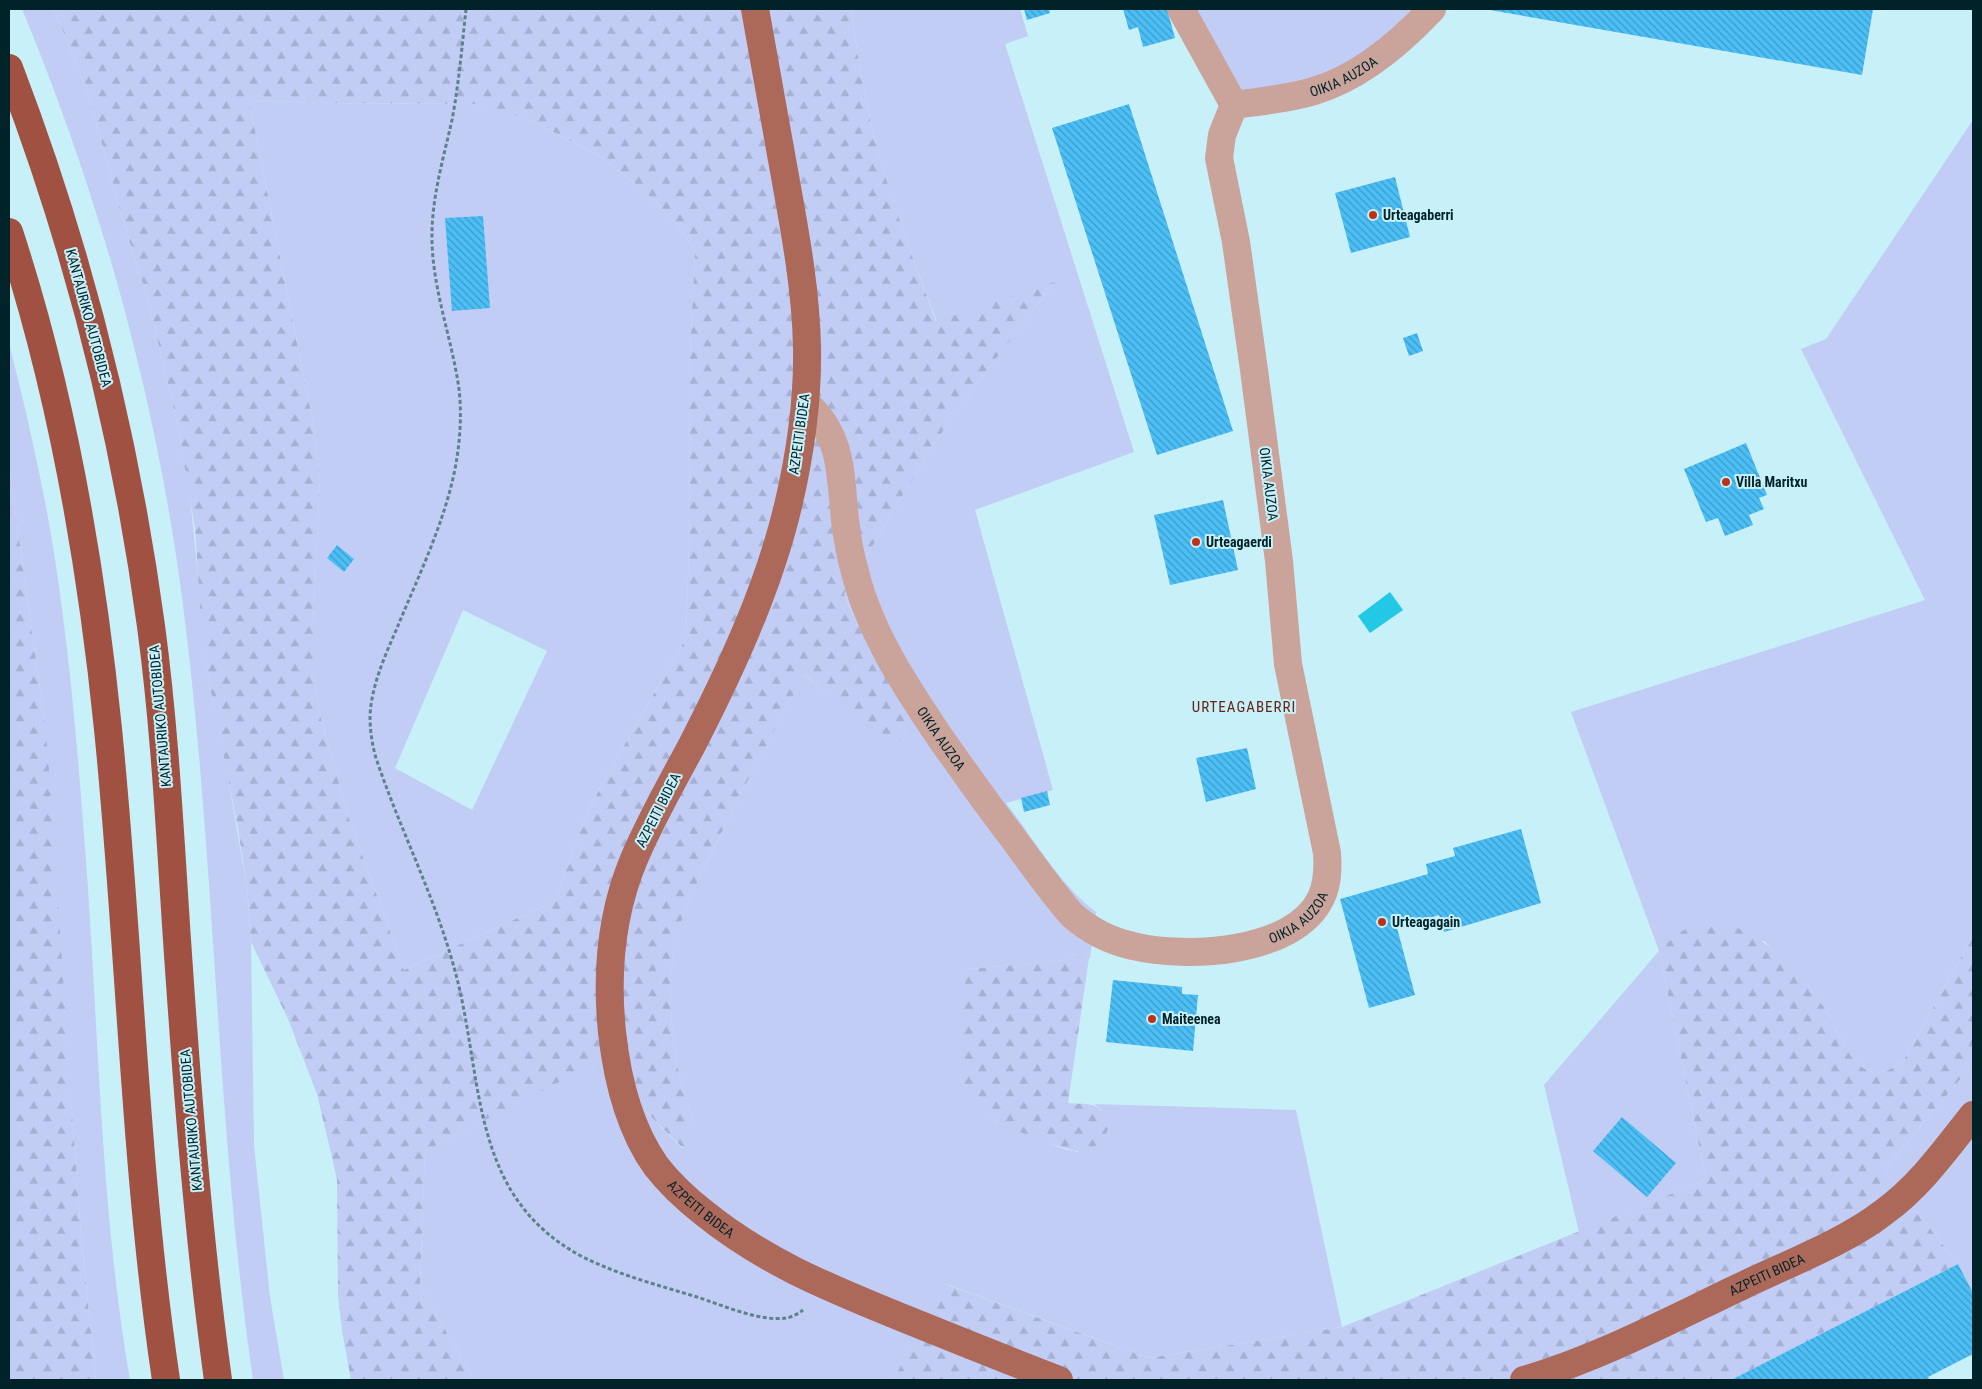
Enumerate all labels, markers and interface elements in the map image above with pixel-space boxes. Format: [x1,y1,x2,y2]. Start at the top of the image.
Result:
street label: OIKIA AUZOA [1308,53,1380,100]
place label: Urteagaberri [1383,207,1454,223]
marker: Urteagaberri [1367,209,1379,221]
street label: KANTAURIKO AUTOBIDEA [63,247,115,389]
street label: AZPEITI BIDEA [785,392,813,476]
street label: OIKIA AUZOA [1257,446,1281,522]
place label: Villa Maritxu [1736,474,1807,490]
marker: Villa Maritxu [1720,476,1732,488]
place label: Urteagaerdi [1206,534,1272,550]
marker: Urteagaerdi [1190,536,1202,548]
street label: KANTAURIKO AUTOBIDEA [146,644,174,788]
district label: URTEAGABERRI [1192,698,1296,716]
street label: OIKIA AUZOA [914,704,969,773]
street label: AZPEITI BIDEA [632,770,684,850]
street label: OIKIA AUZOA [1266,889,1331,947]
place label: Urteagagain [1392,914,1460,930]
marker: Urteagagain [1376,916,1388,928]
place label: Maiteenea [1162,1011,1221,1027]
marker: Maiteenea [1146,1013,1158,1025]
street label: KANTAURIKO AUTOBIDEA [177,1048,205,1192]
street label: AZPEITI BIDEA [664,1177,737,1241]
street label: AZPEITI BIDEA [1726,1250,1807,1299]

